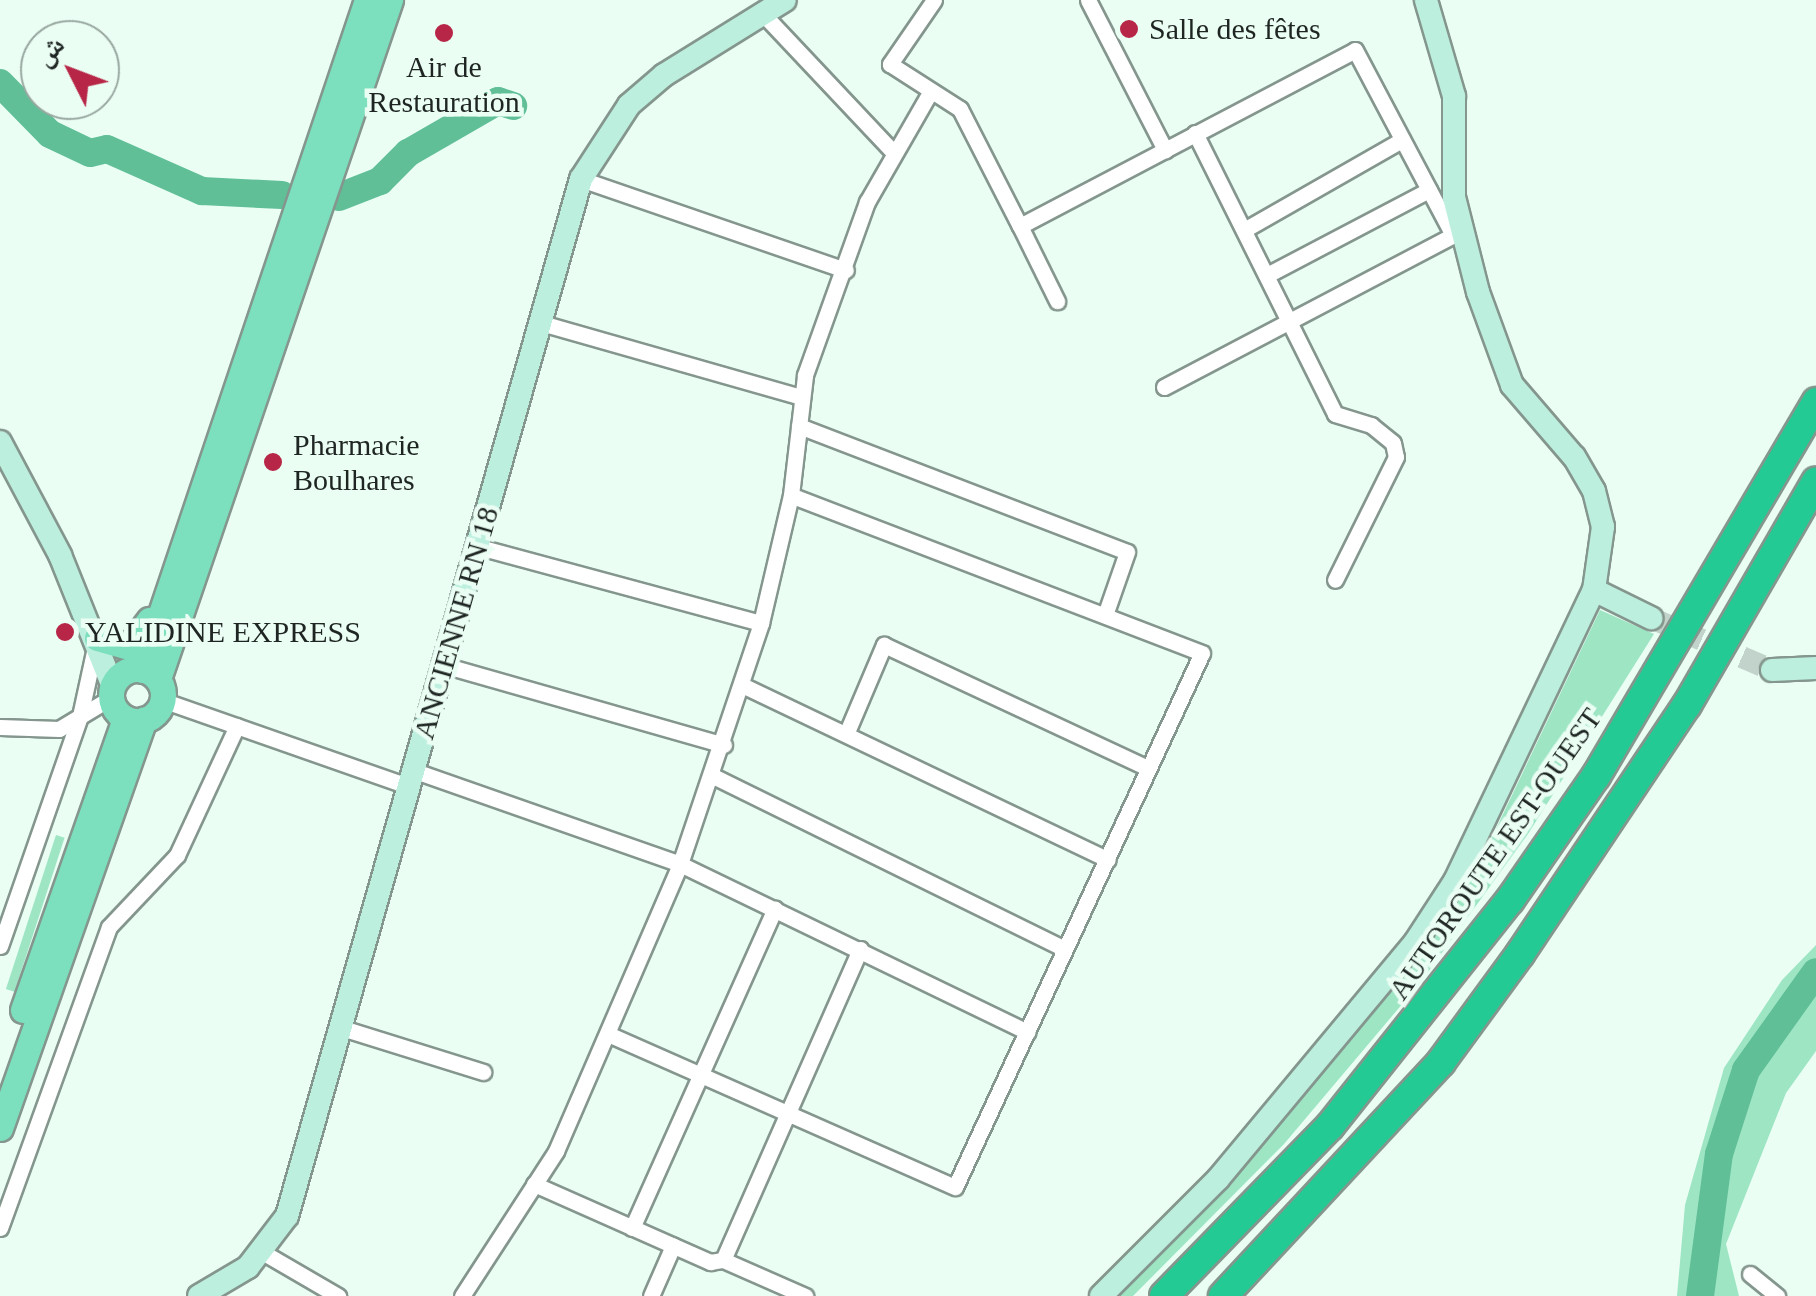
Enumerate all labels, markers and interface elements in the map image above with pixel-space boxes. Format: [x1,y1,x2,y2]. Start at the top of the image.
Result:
place label: Salle des fêtes [1149,11,1321,47]
marker: Salle des fêtes [1118,18,1140,40]
north arrow [20,20,120,120]
marker: Air de Restauration [433,22,455,44]
text: ش [27,30,70,72]
place label: Air de Restauration [368,49,520,120]
place label: Pharmacie Boulhares [293,427,420,498]
marker: Pharmacie Boulhares [262,451,284,473]
street label: ANCIENNE RN 18 [406,503,506,743]
place label: YALIDINE EXPRESS [85,614,361,650]
marker: YALIDINE EXPRESS [54,621,76,643]
street label: AUTOROUTE EST-OUEST [1381,701,1609,1007]

